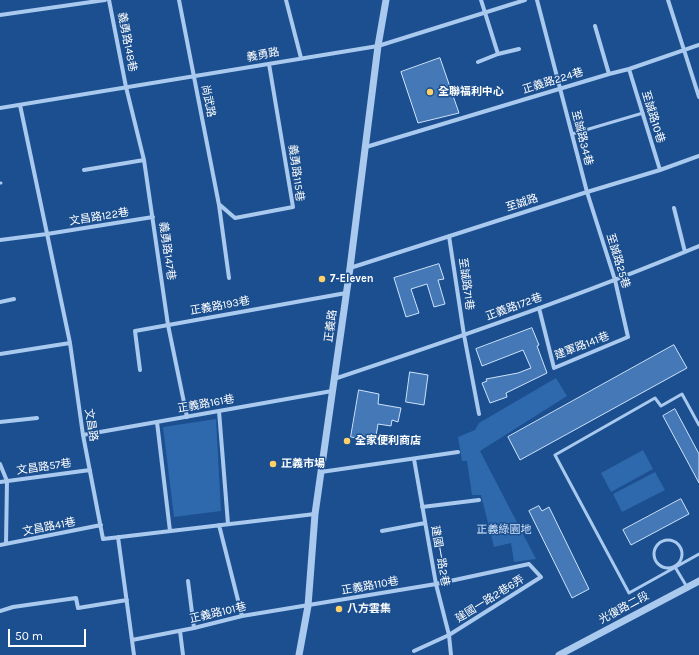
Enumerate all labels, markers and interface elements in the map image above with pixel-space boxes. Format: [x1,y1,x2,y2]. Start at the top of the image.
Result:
street label: 義勇路148巷 [115,11,139,73]
street label: 義勇路 [246,46,280,64]
street label: 正義路224巷 [521,65,585,97]
street label: 尚武路 [198,84,218,118]
place label: 全聯福利中心 [438,85,504,99]
marker: 全聯福利中心 [425,87,435,97]
street label: 至誠路10巷 [639,89,667,145]
street label: 至誠路34巷 [569,109,595,167]
street label: 義勇路115巷 [285,144,307,202]
street label: 至誠路 [504,192,540,214]
street label: 文昌路122巷 [68,206,130,228]
street label: 義勇路147巷 [156,221,178,281]
street label: 至誠路25巷 [603,232,633,290]
street label: 至誠路71巷 [456,257,476,311]
place label: 7-Eleven [330,272,374,286]
marker: 7-Eleven [317,274,327,284]
street label: 正義路172巷 [484,291,544,323]
street label: 正義路193巷 [189,294,251,318]
street label: 正義路 [322,309,340,343]
street label: 建軍路141巷 [553,330,611,362]
street label: 正義路161巷 [177,393,235,415]
street label: 文昌路 [82,408,100,442]
place label: 全家便利商店 [355,434,421,448]
marker: 全家便利商店 [342,436,352,446]
street label: 文昌路57巷 [16,457,72,477]
place label: 正義市場 [281,457,325,471]
marker: 正義市場 [268,459,278,469]
street label: 文昌路41巷 [21,515,77,539]
park label: 正義綠園地 [477,523,531,537]
street label: 建國一路2巷 [428,525,452,587]
street label: 建國一路2巷6弄 [453,573,527,625]
street label: 正義路110巷 [340,574,400,598]
street label: 光復路二段 [597,589,651,627]
street label: 正義路101巷 [188,600,248,626]
place label: 八方雲集 [347,602,391,616]
marker: 八方雲集 [334,604,344,614]
scale bar [10,621,88,647]
text: 50 m [15,629,43,643]

